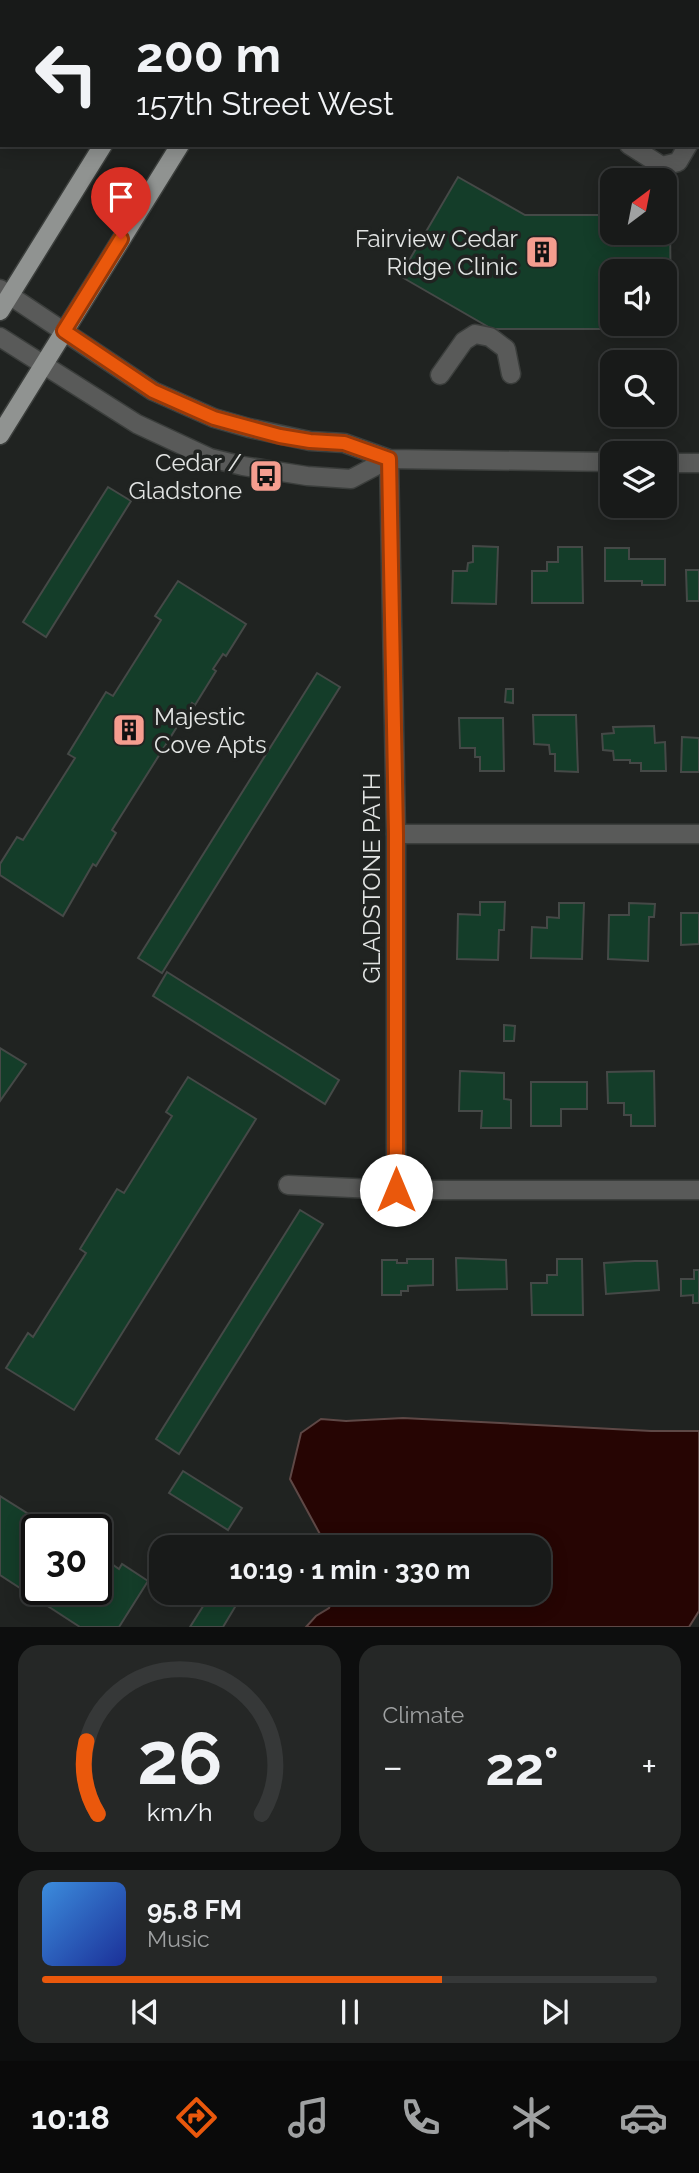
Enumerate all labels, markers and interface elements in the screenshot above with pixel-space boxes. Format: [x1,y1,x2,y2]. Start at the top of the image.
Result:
text: 200 m [136,26,281,83]
icon: left [21,28,112,119]
text: 157th Street West [136,85,394,122]
pin [91,167,151,239]
north arrow [600,168,677,245]
map controls [600,168,677,518]
icon: arrive [102,178,140,216]
place label: Fairview Cedar Ridge Clinic [355,224,519,281]
building icon: Fairview Cedar Ridge Clinic [523,233,561,271]
button: sound [600,259,677,336]
button: search [600,350,677,427]
button: layers [600,441,677,518]
place label: Cedar / Gladstone [128,448,242,505]
bus stop icon: Cedar / Gladstone [247,457,285,495]
place label: Majestic Cove Apts [154,702,267,759]
building icon: Majestic Cove Apts [110,711,148,749]
street label: GLADSTONE PATH [357,772,386,984]
position arrow [359,1153,433,1227]
speed limit sign: 30 [21,1514,112,1605]
text: 10:19 · 1 min · 330 m [229,1555,471,1585]
text: Climate [383,1701,464,1728]
text: 26 [137,1717,222,1802]
text: 22° [486,1736,559,1797]
text: − [383,1744,403,1789]
text: + [641,1744,657,1789]
text: km/h [146,1797,212,1827]
text: 95.8 FM [147,1895,242,1925]
text: Music [147,1925,210,1952]
icon: previous [126,1993,164,2031]
icon: pause [331,1993,369,2031]
icon: next [536,1993,574,2031]
icon: directions [172,2093,221,2142]
icon: music [284,2093,333,2142]
icon: phone [396,2093,445,2142]
icon: climate [507,2093,556,2142]
icon: car [619,2093,668,2142]
text: 10:18 [31,2099,110,2136]

